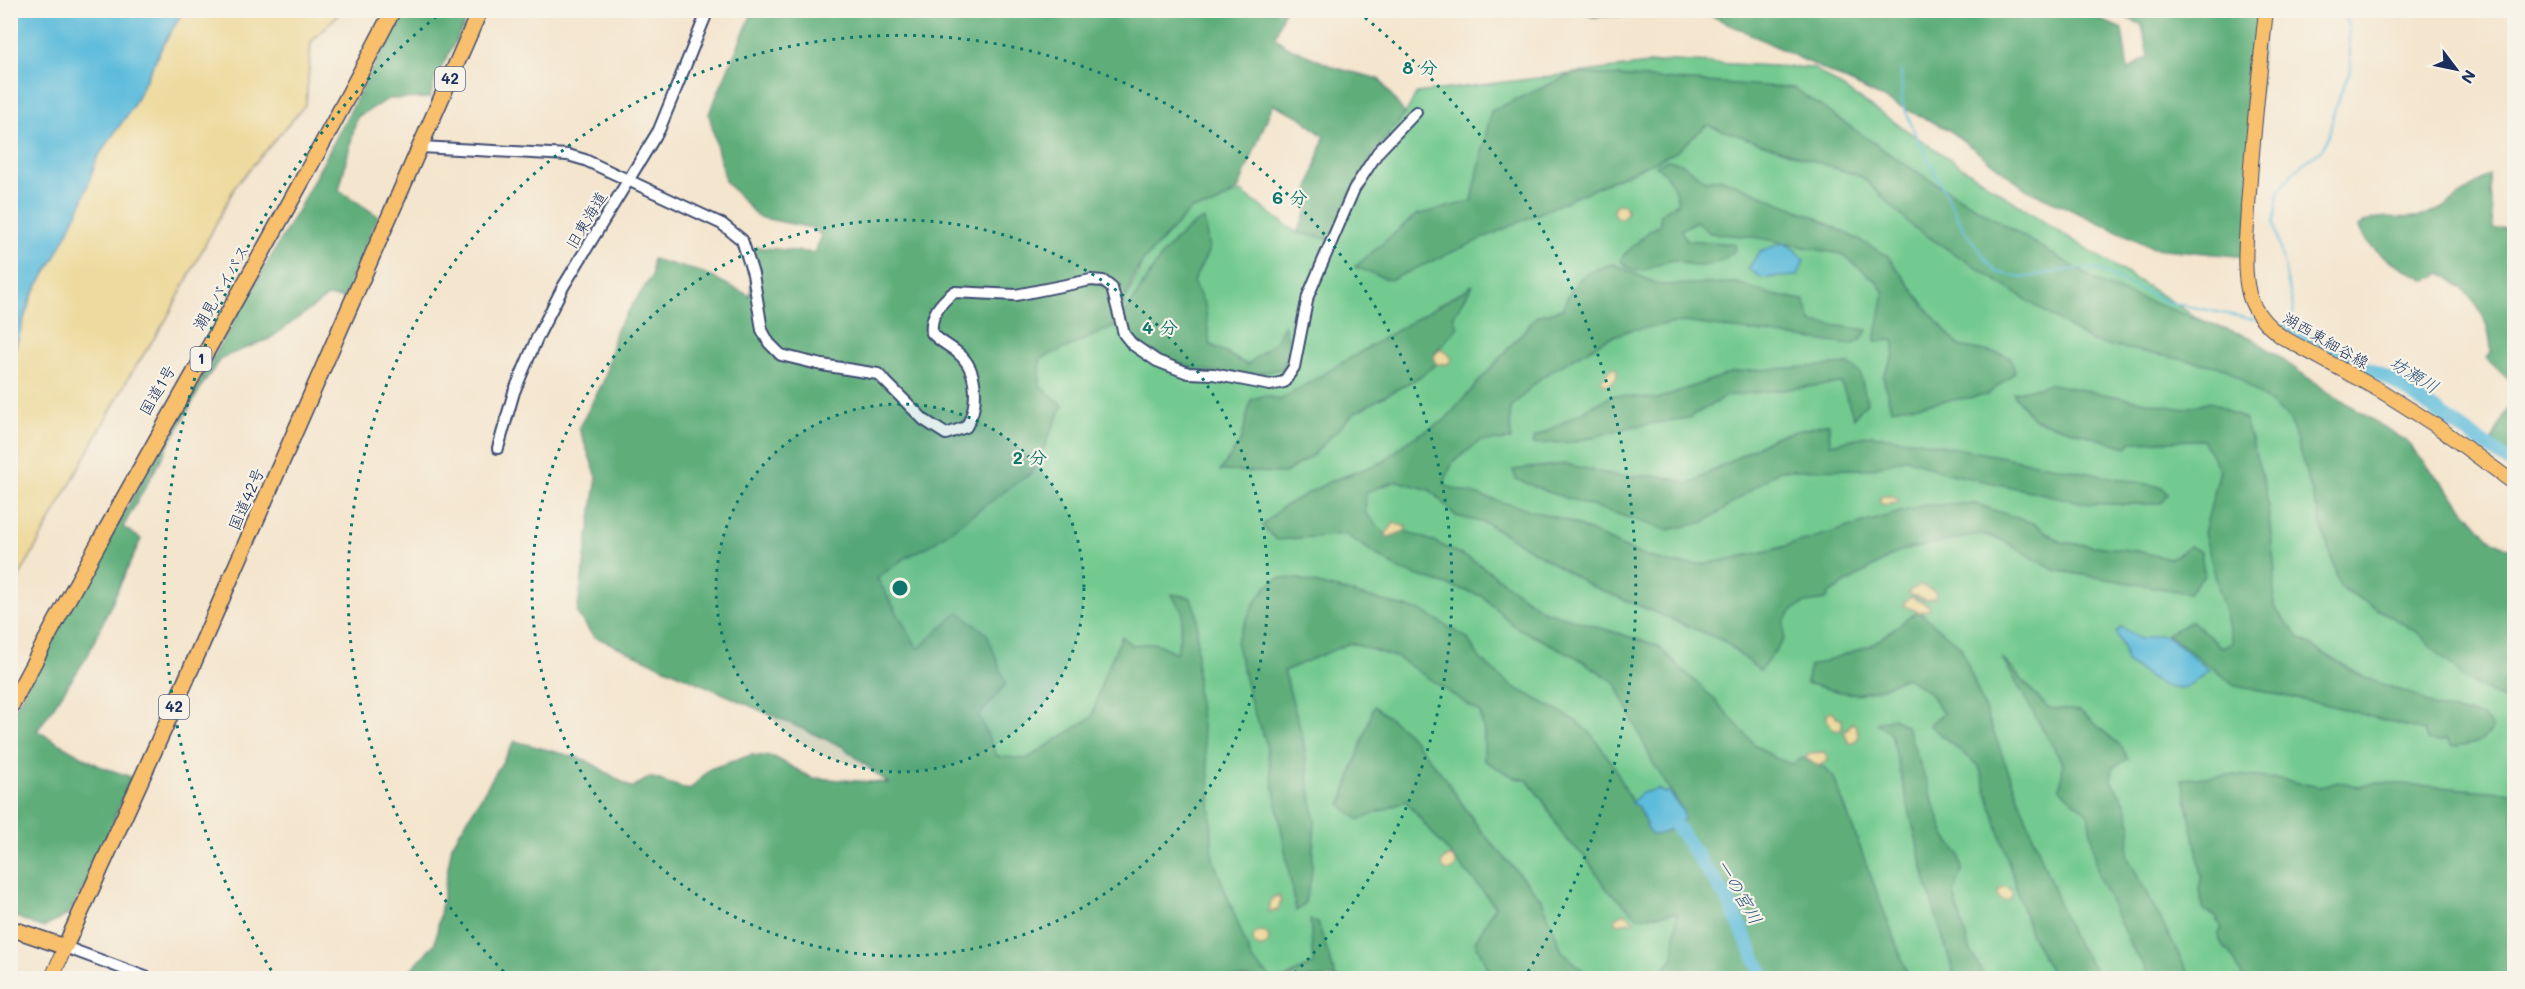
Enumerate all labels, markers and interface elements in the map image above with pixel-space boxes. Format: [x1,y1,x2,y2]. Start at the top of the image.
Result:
north arrow [2426,39,2486,99]
text: 8 分 [1402,55,1438,79]
text: N [2457,66,2481,88]
road number: 42 [435,67,465,91]
text: 6 分 [1272,185,1308,209]
street label: 旧東海道 [560,187,611,253]
street label: 潮見バイパス [188,240,254,333]
street label: 湖西東細谷線 [2279,306,2373,373]
text: 4 分 [1142,315,1178,339]
road number: 1 [190,347,212,371]
water label: 坊瀬川 [2385,350,2444,399]
street label: 国道1号 [134,361,179,419]
text: 2 分 [1013,445,1047,469]
street label: 国道42号 [223,464,268,533]
centre of rings [890,578,910,598]
road number: 42 [159,695,189,719]
water label: 一の宮川 [1711,854,1768,929]

